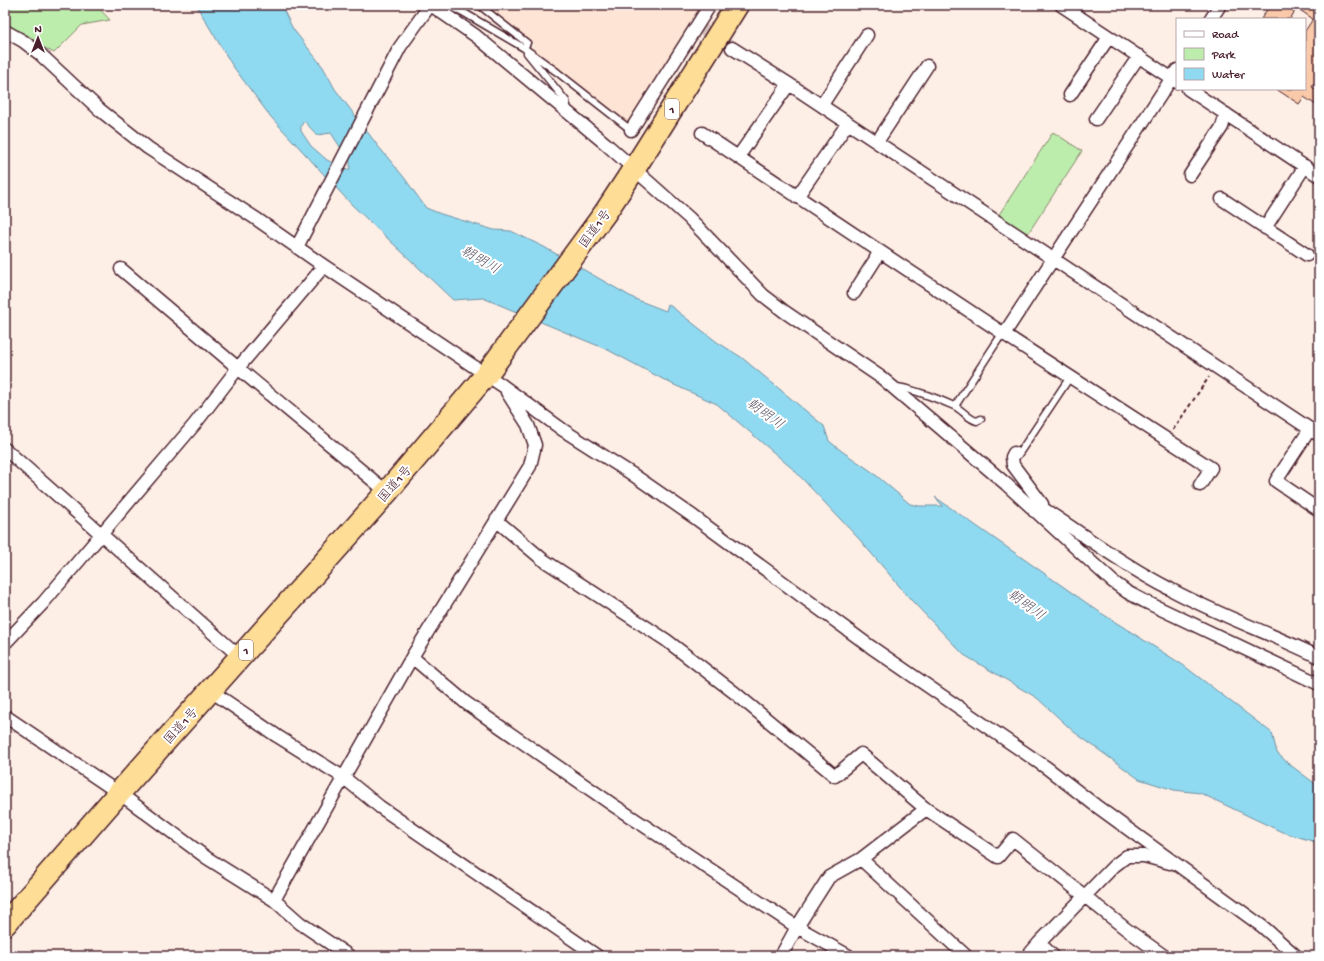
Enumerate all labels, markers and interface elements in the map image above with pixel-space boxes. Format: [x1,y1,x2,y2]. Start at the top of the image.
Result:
north arrow [18,18,58,58]
legend [1176,18,1306,90]
text: N [34,24,42,36]
text: Road [1212,29,1239,43]
text: Park [1211,49,1237,63]
text: Water [1212,69,1246,83]
road number: 1 [665,99,679,119]
street label: 国道1号 [576,207,615,252]
water label: 朝明川 [457,242,503,279]
water label: 朝明川 [743,395,787,434]
street label: 国道1号 [375,462,416,506]
water label: 朝明川 [1004,586,1048,625]
road number: 1 [239,640,253,660]
street label: 国道1号 [161,705,202,748]

